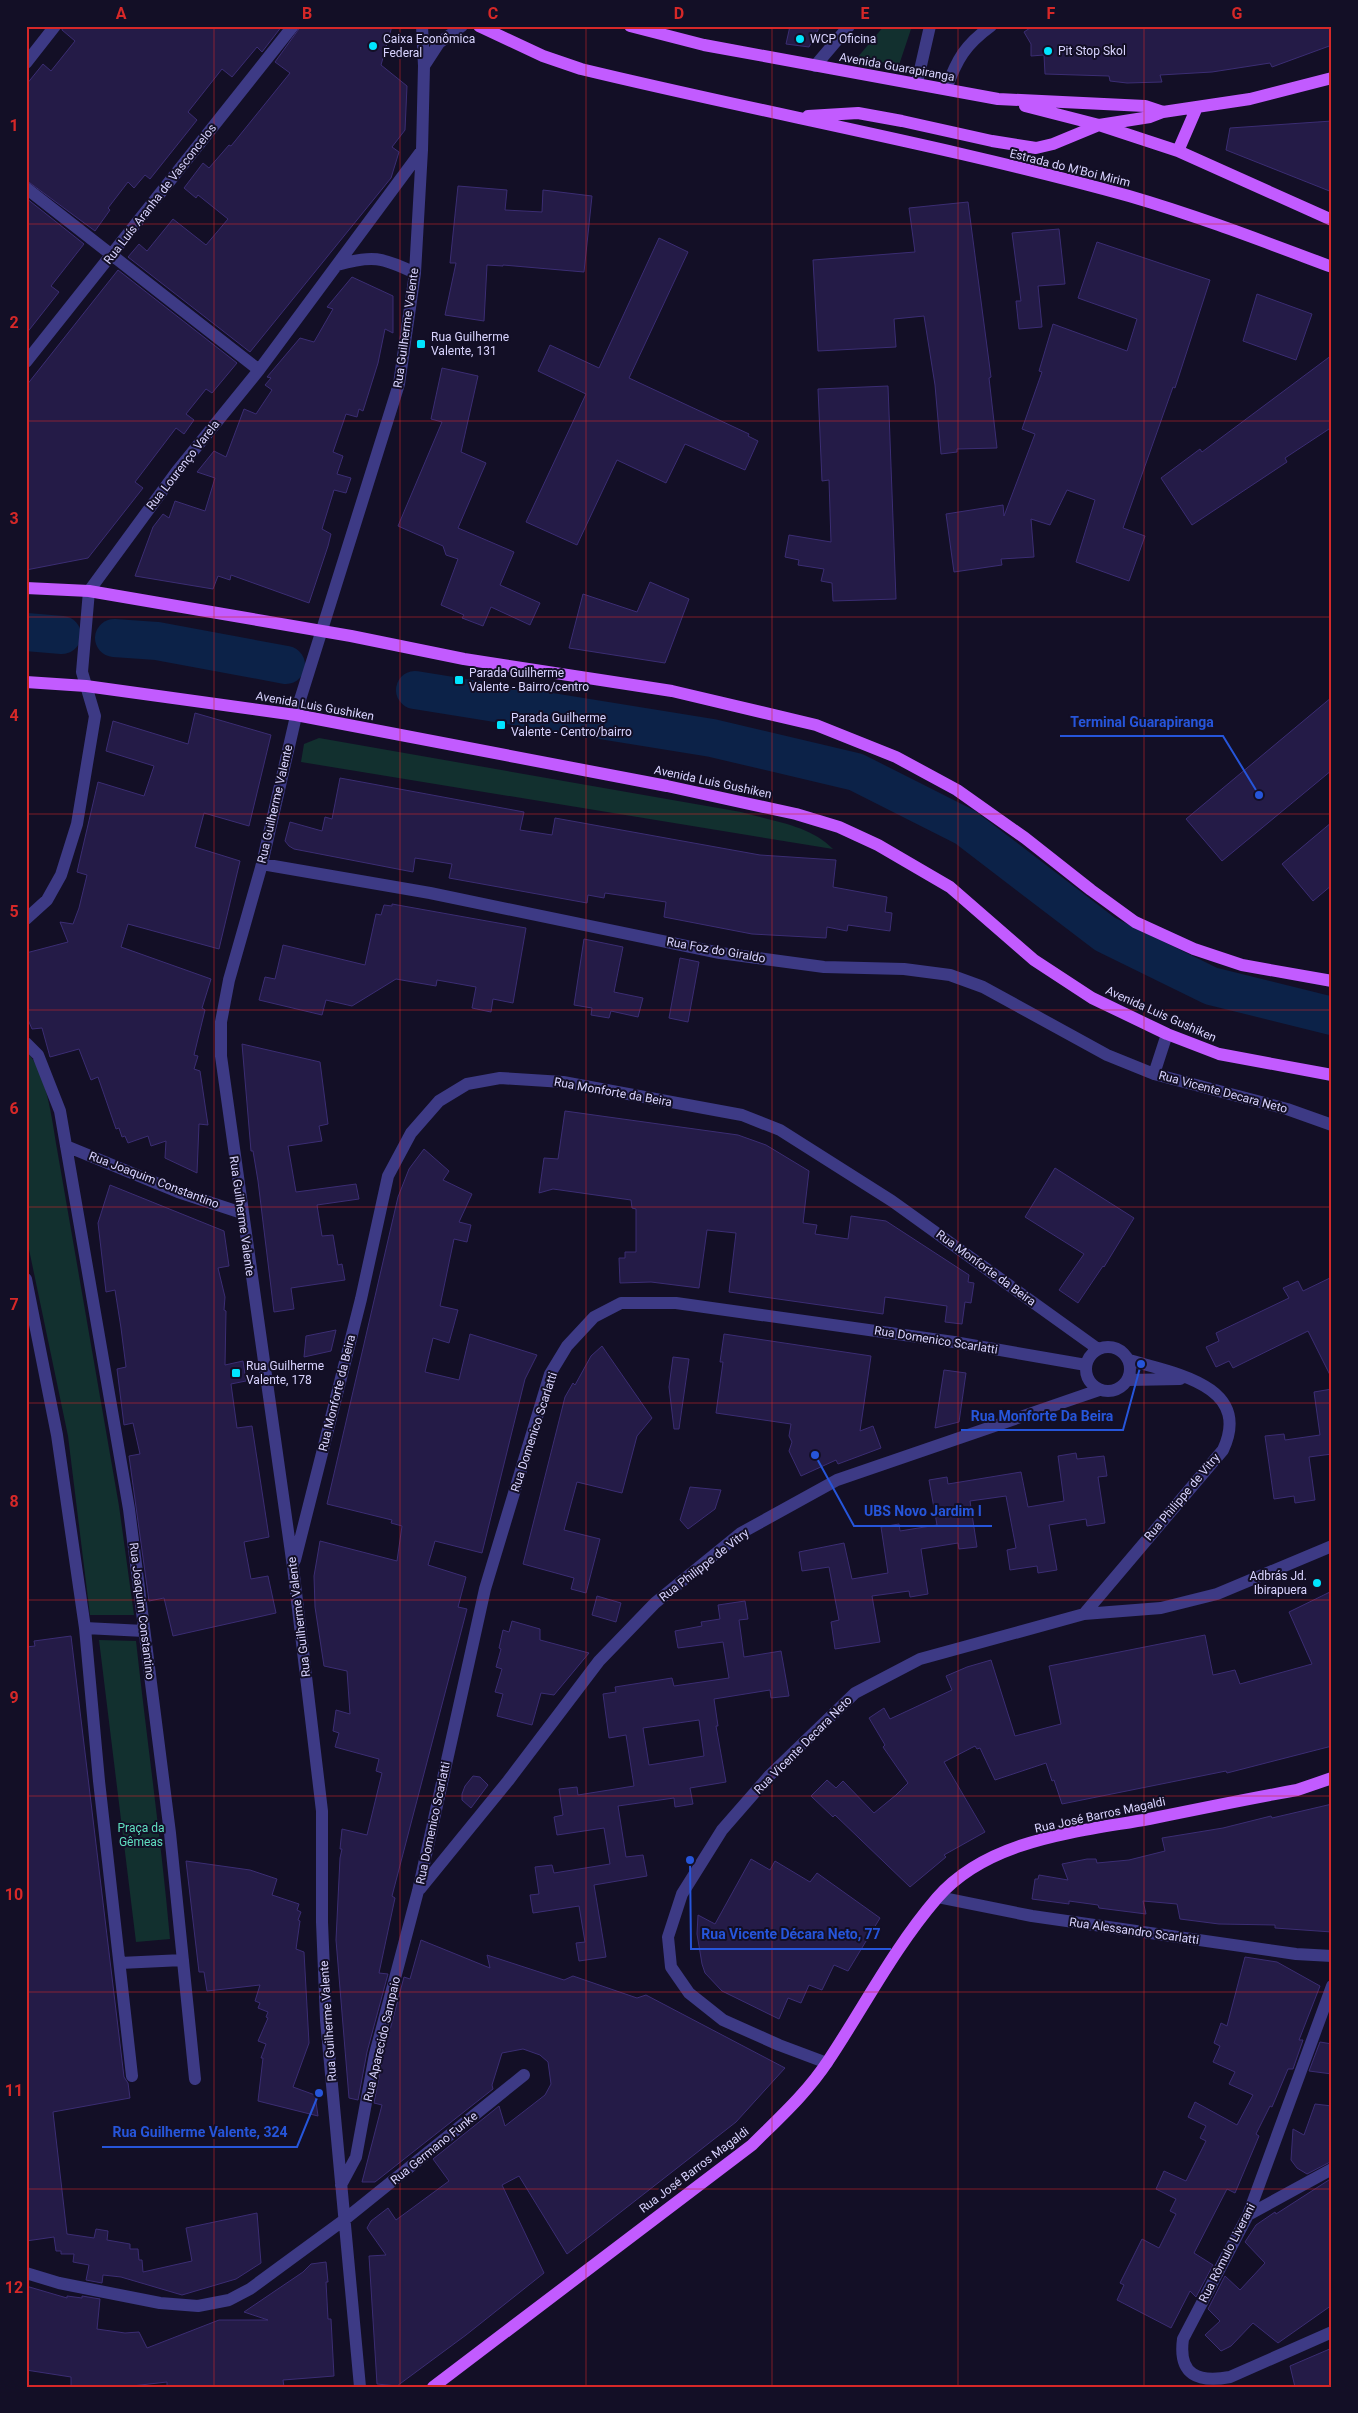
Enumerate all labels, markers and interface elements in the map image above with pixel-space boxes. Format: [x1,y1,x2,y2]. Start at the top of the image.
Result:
text: A [116,4,127,23]
text: B [302,4,312,23]
text: C [488,4,498,23]
text: D [674,4,684,23]
text: E [861,4,870,23]
text: F [1047,4,1056,23]
text: G [1232,4,1243,23]
place label: Caixa Econômica Federal [383,32,475,60]
place label: WCP Oficina [810,32,876,46]
marker: WCP Oficina [794,33,806,45]
marker: Caixa Econômica Federal [367,40,379,52]
place label: Pit Stop Skol [1058,44,1126,58]
marker: Pit Stop Skol [1042,45,1054,57]
street label: Avenida Guarapiranga [838,50,956,84]
text: 1 [9,116,19,135]
street label: Rua Luís Aranha de Vasconcelos [101,121,219,267]
street label: Estrada do M'Boi Mirim [1008,146,1132,190]
street label: Rua Guilherme Valente [391,267,421,389]
text: 2 [9,313,19,332]
place label: Rua Guilherme Valente, 131 [431,330,509,358]
marker: Rua Guilherme Valente, 131 [415,338,427,350]
street label: Rua Lourenço Varela [144,417,222,513]
text: 3 [9,509,19,528]
place label: Parada Guilherme Valente - Bairro/centro [469,666,589,694]
marker: Parada Guilherme Valente - Bairro/centro [453,674,465,686]
street label: Avenida Luis Gushiken [255,689,375,723]
text: 4 [9,706,19,725]
callout: Terminal Guarapiranga [1060,707,1223,736]
place label: Parada Guilherme Valente - Centro/bairro [511,711,632,739]
text: Terminal Guarapiranga [1070,714,1214,730]
marker: Parada Guilherme Valente - Centro/bairro [495,719,507,731]
street label: Rua Guilherme Valente [255,743,295,865]
street label: Avenida Luis Gushiken [653,763,773,801]
text: 5 [9,902,19,921]
street label: Rua Foz do Giraldo [665,934,767,966]
street label: Avenida Luis Gushiken [1103,983,1219,1045]
street label: Rua Vicente Decara Neto [1157,1068,1289,1116]
street label: Rua Monforte da Beira [553,1075,673,1109]
text: 6 [9,1099,19,1118]
street label: Rua Joaquim Constantino [87,1149,221,1211]
street label: Rua Guilherme Valente [227,1155,257,1277]
street label: Rua Monforte da Beira [934,1227,1038,1309]
text: 7 [9,1295,19,1314]
street label: Rua Domenico Scarlatti [873,1323,999,1357]
street label: Rua Monforte da Beira [316,1333,358,1453]
place label: Rua Guilherme Valente, 178 [246,1359,324,1387]
marker: Rua Guilherme Valente, 178 [230,1367,242,1379]
street label: Rua Domenico Scarlatti [508,1370,560,1494]
callout: Rua Monforte Da Beira [961,1401,1123,1430]
text: Rua Monforte Da Beira [971,1408,1114,1424]
street label: Rua Philippe de Vitry [1141,1450,1223,1544]
text: 8 [9,1492,19,1511]
callout: UBS Novo Jardim I [854,1497,992,1526]
text: UBS Novo Jardim I [864,1503,982,1519]
street label: Rua Philippe de Vitry [656,1526,752,1604]
street label: Rua Joaquim Constantino [127,1542,157,1681]
street label: Rua Guilherme Valente [285,1556,313,1678]
place label: Adbrás Jd. Ibirapuera [1250,1569,1307,1597]
marker: Adbrás Jd. Ibirapuera [1311,1577,1323,1589]
text: 9 [9,1688,19,1707]
street label: Rua Vicente Decara Neto [751,1693,855,1797]
street label: Rua Domenico Scarlatti [413,1760,453,1886]
street label: Rua José Barros Magaldi [1033,1794,1167,1836]
park label: Praça da Gêmeas [117,1821,165,1849]
text: 10 [5,1885,23,1904]
street label: Rua Alessandro Scarlatti [1068,1915,1200,1947]
callout: Rua Vicente Décara Neto, 77 [691,1920,891,1949]
text: Rua Vicente Décara Neto, 77 [701,1926,881,1942]
street label: Rua Guilherme Valente [317,1960,339,2082]
street label: Rua Aparecido Sampaio [361,1975,403,2103]
text: 11 [5,2081,23,2100]
street label: Rua Germano Funke [388,2109,480,2187]
callout: Rua Guilherme Valente, 324 [102,2118,297,2147]
text: Rua Guilherme Valente, 324 [112,2124,288,2140]
street label: Rua José Barros Magaldi [637,2124,752,2216]
street label: Rua Rômulo Liverani [1196,2201,1258,2305]
text: 12 [5,2278,23,2297]

